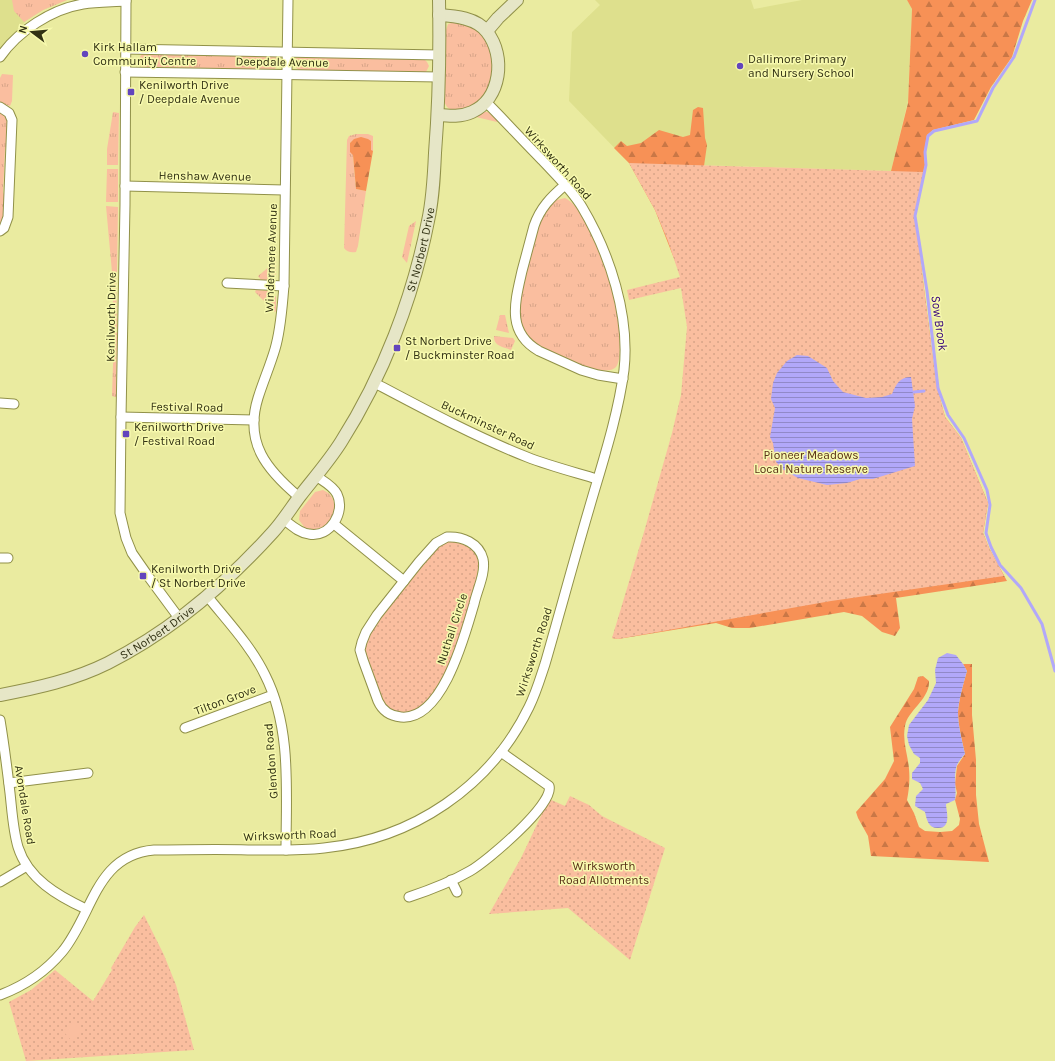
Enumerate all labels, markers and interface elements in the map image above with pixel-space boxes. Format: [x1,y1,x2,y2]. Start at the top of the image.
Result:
north arrow [12,12,52,52]
text: N [16,24,30,35]
place label: Kirk Hallam Community Centre [93,40,196,68]
marker: Kirk Hallam Community Centre [80,49,90,59]
place label: Dallimore Primary and Nursery School [748,52,854,80]
street label: Deepdale Avenue [235,54,329,70]
marker: Dallimore Primary and Nursery School [735,61,745,71]
place label: Kenilworth Drive / Deepdale Avenue [139,78,240,106]
marker: Kenilworth Drive / Deepdale Avenue [126,87,136,97]
street label: Wirksworth Road [522,124,594,202]
street label: Henshaw Avenue [159,168,251,184]
street label: Windermere Avenue [262,203,280,313]
street label: St Norbert Drive [403,206,438,294]
street label: Kenilworth Drive [103,272,119,362]
water label: Sow Brook [928,294,951,352]
place label: St Norbert Drive / Buckminster Road [405,334,515,362]
marker: St Norbert Drive / Buckminster Road [392,343,402,353]
street label: Buckminster Road [439,397,537,453]
street label: Festival Road [150,399,224,415]
place label: Kenilworth Drive / Festival Road [134,420,224,448]
marker: Kenilworth Drive / Festival Road [121,429,131,439]
park label: Pioneer Meadows Local Nature Reserve [754,448,868,476]
place label: Kenilworth Drive / St Norbert Drive [151,562,246,590]
marker: Kenilworth Drive / St Norbert Drive [138,571,148,581]
street label: Nuthall Circle [434,591,470,667]
street label: St Norbert Drive [117,602,197,662]
street label: Wirksworth Road [513,605,555,699]
street label: Tilton Grove [192,682,258,718]
street label: Glendon Road [261,723,281,799]
street label: Avondale Road [12,764,38,846]
street label: Wirksworth Road [243,826,337,844]
park label: Wirksworth Road Allotments [559,859,649,887]

